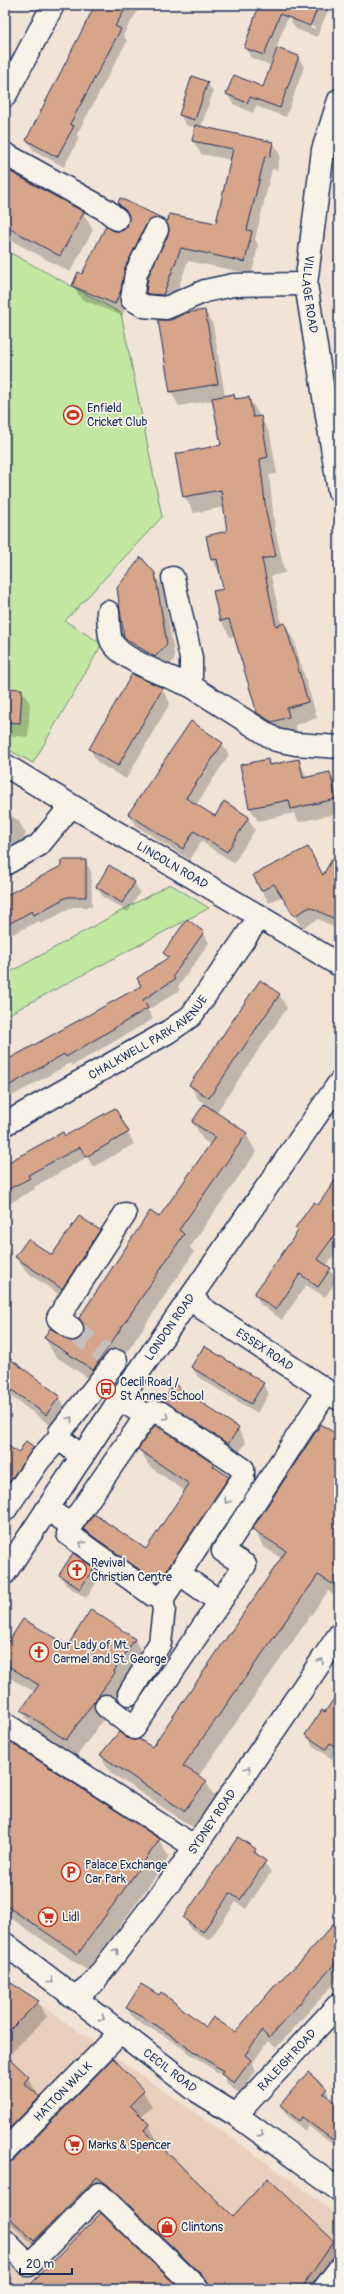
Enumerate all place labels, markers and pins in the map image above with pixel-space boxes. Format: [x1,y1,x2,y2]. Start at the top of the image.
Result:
place label: Enfield Cricket Club [87,401,148,430]
sports icon: Enfield Cricket Club [62,404,84,426]
place label: Cecil Road / St Annes School [120,1375,204,1404]
bus stop icon: Cecil Road / St Annes School [95,1378,117,1400]
place label: Revival Christian Centre [91,1556,172,1585]
church icon: Revival Christian Centre [66,1559,88,1581]
place label: Our Lady of Mt. Carmel and St. George [53,1638,166,1667]
church icon: Our Lady of Mt. Carmel and St. George [28,1641,50,1663]
place label: Palace Exchange Car Park [85,1858,167,1887]
parking icon: Palace Exchange Car Park [60,1861,82,1883]
supermarket icon: Lidl [37,1906,59,1928]
place label: Lidl [62,1910,80,1925]
supermarket icon: Marks & Spencer [63,2134,85,2156]
place label: Marks & Spencer [88,2138,172,2153]
shop icon: Clintons [156,2216,178,2238]
place label: Clintons [181,2220,224,2235]

